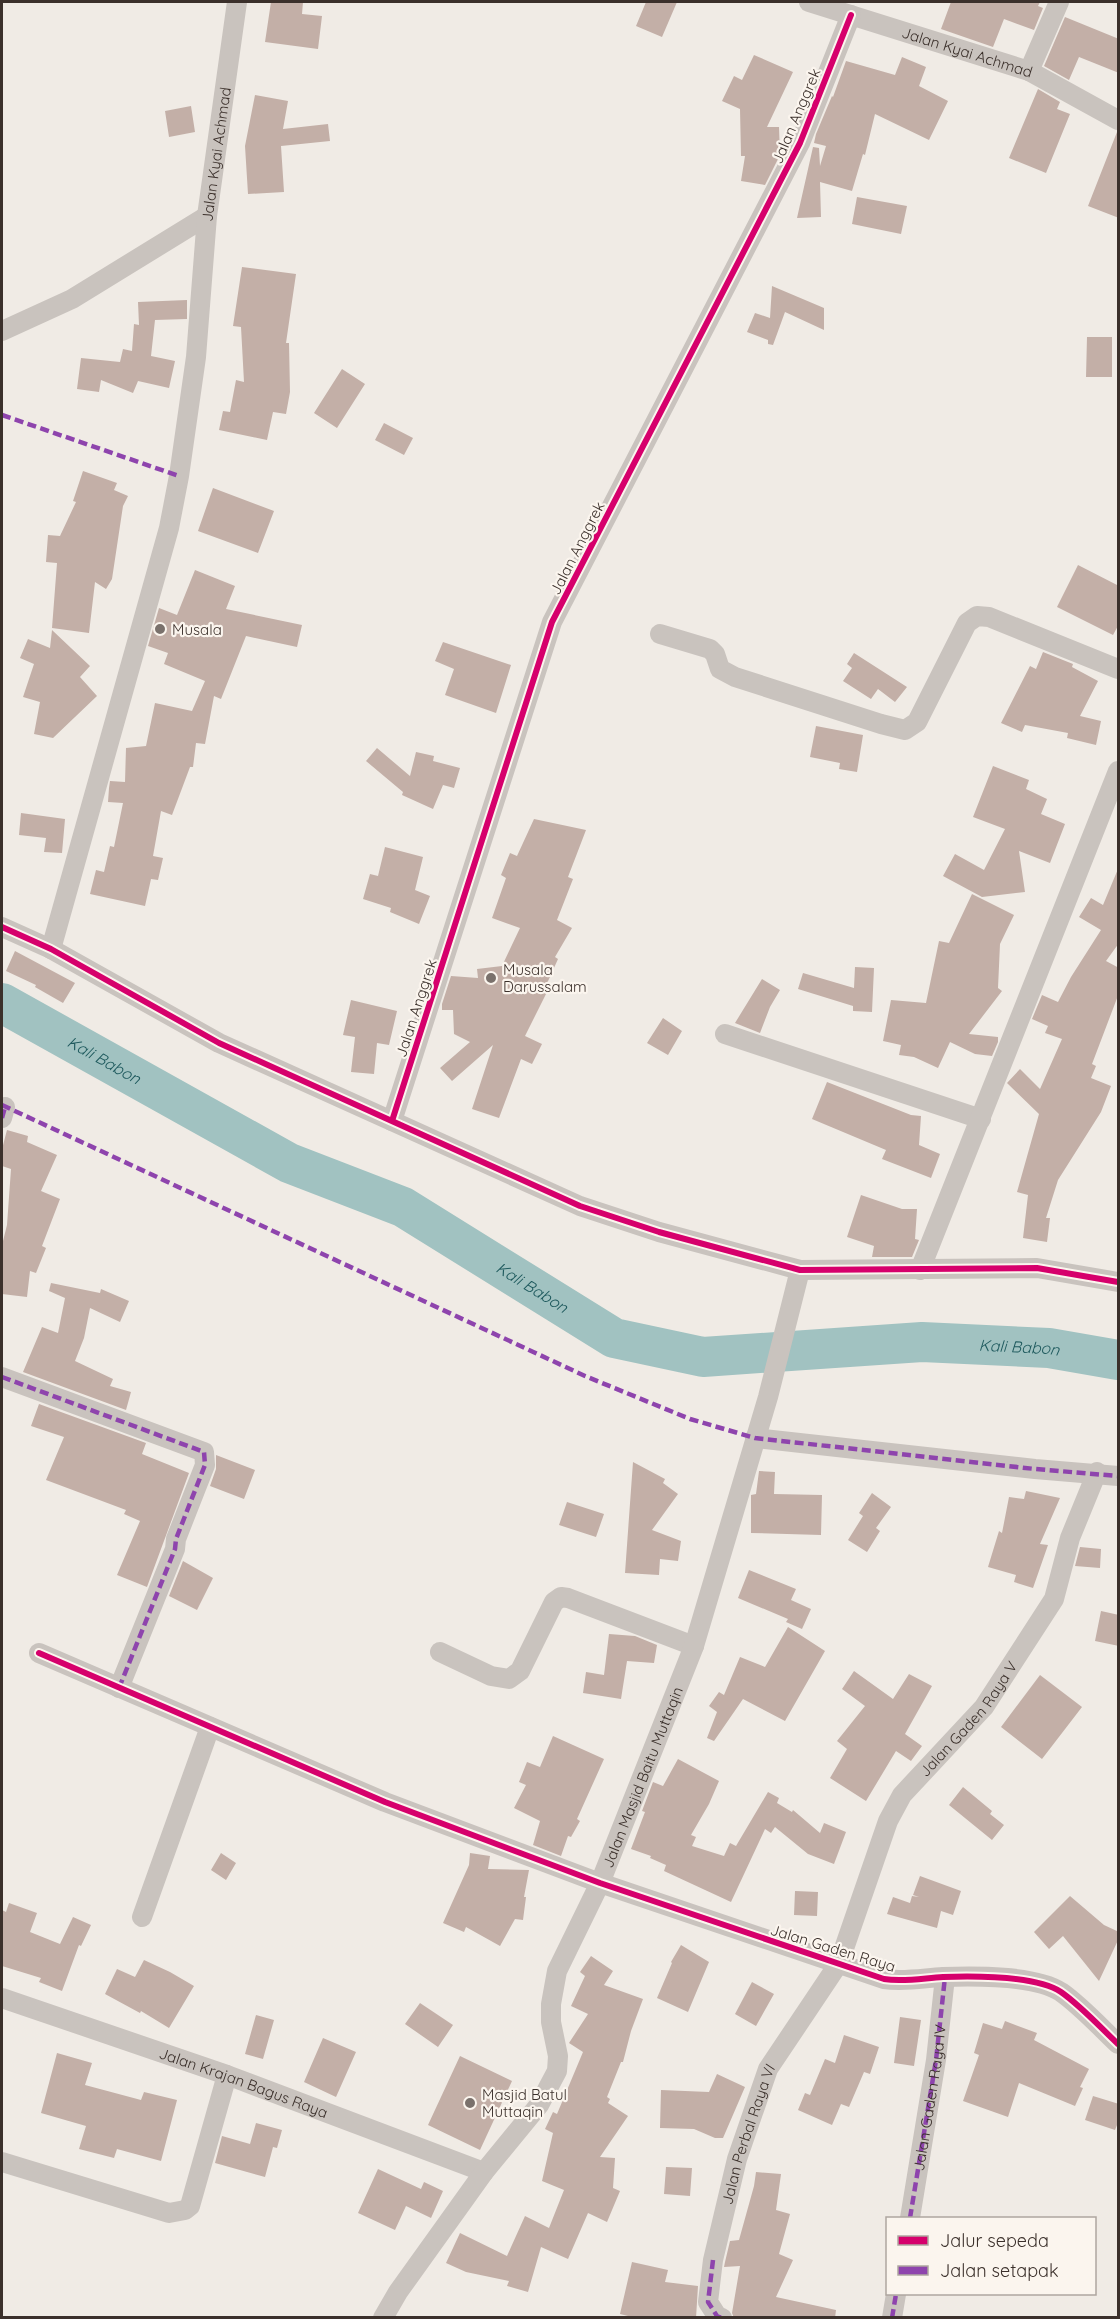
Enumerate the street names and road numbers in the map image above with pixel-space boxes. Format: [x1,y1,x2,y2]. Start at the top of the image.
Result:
street label: Jalan Kyai Achmad [900,22,1035,81]
street label: Jalan Anggrek [767,65,825,167]
street label: Jalan Kyai Achmad [197,86,234,222]
street label: Jalan Anggrek [545,498,609,598]
street label: Jalan Anggrek [391,957,441,1059]
street label: Jalan Gaden Raya V [915,1657,1021,1780]
street label: Jalan Masjid Baitu Muttaqin [598,1684,686,1870]
street label: Jalan Gaden Raya [768,1920,898,1976]
street label: Jalan Gaden Raya IV [908,2023,949,2172]
street label: Jalan Krajan Bagus Raya [157,2043,331,2122]
street label: Jalan Perbal Raya VI [717,2060,779,2206]

